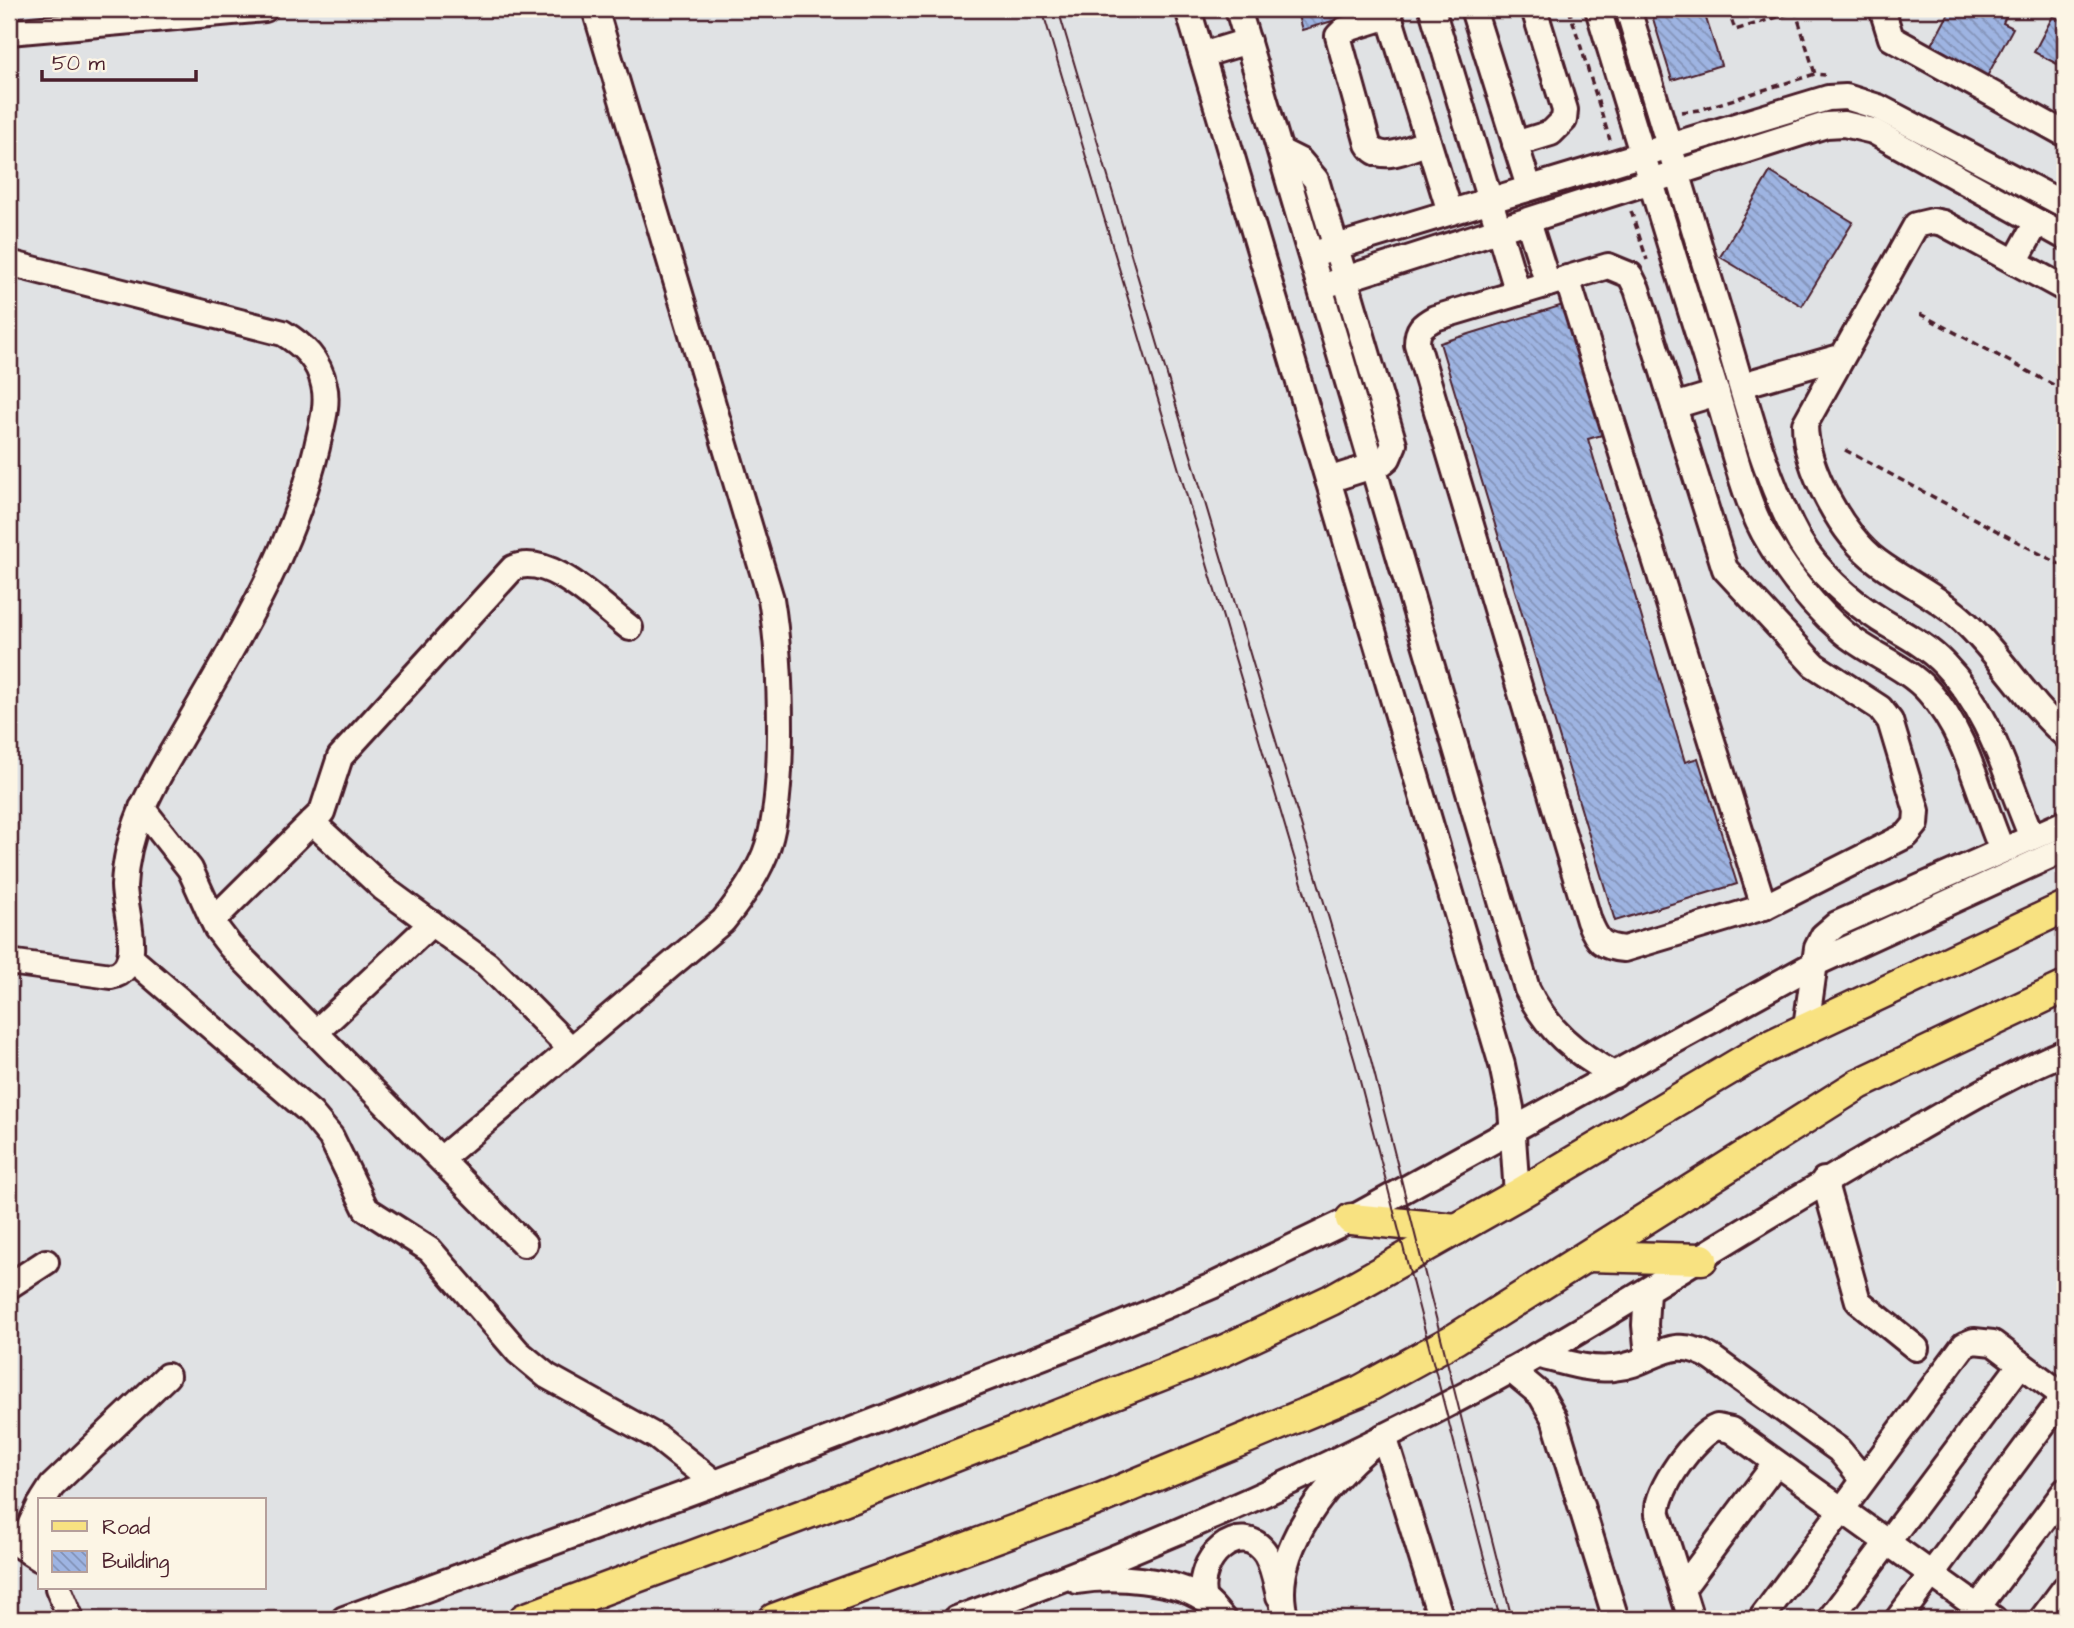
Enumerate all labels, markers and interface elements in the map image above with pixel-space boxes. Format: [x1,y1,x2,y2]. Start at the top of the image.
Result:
scale bar [42,38,196,82]
text: 50 m [52,49,106,78]
legend [38,1498,266,1590]
text: Road [102,1513,150,1542]
text: Building [102,1547,170,1578]

